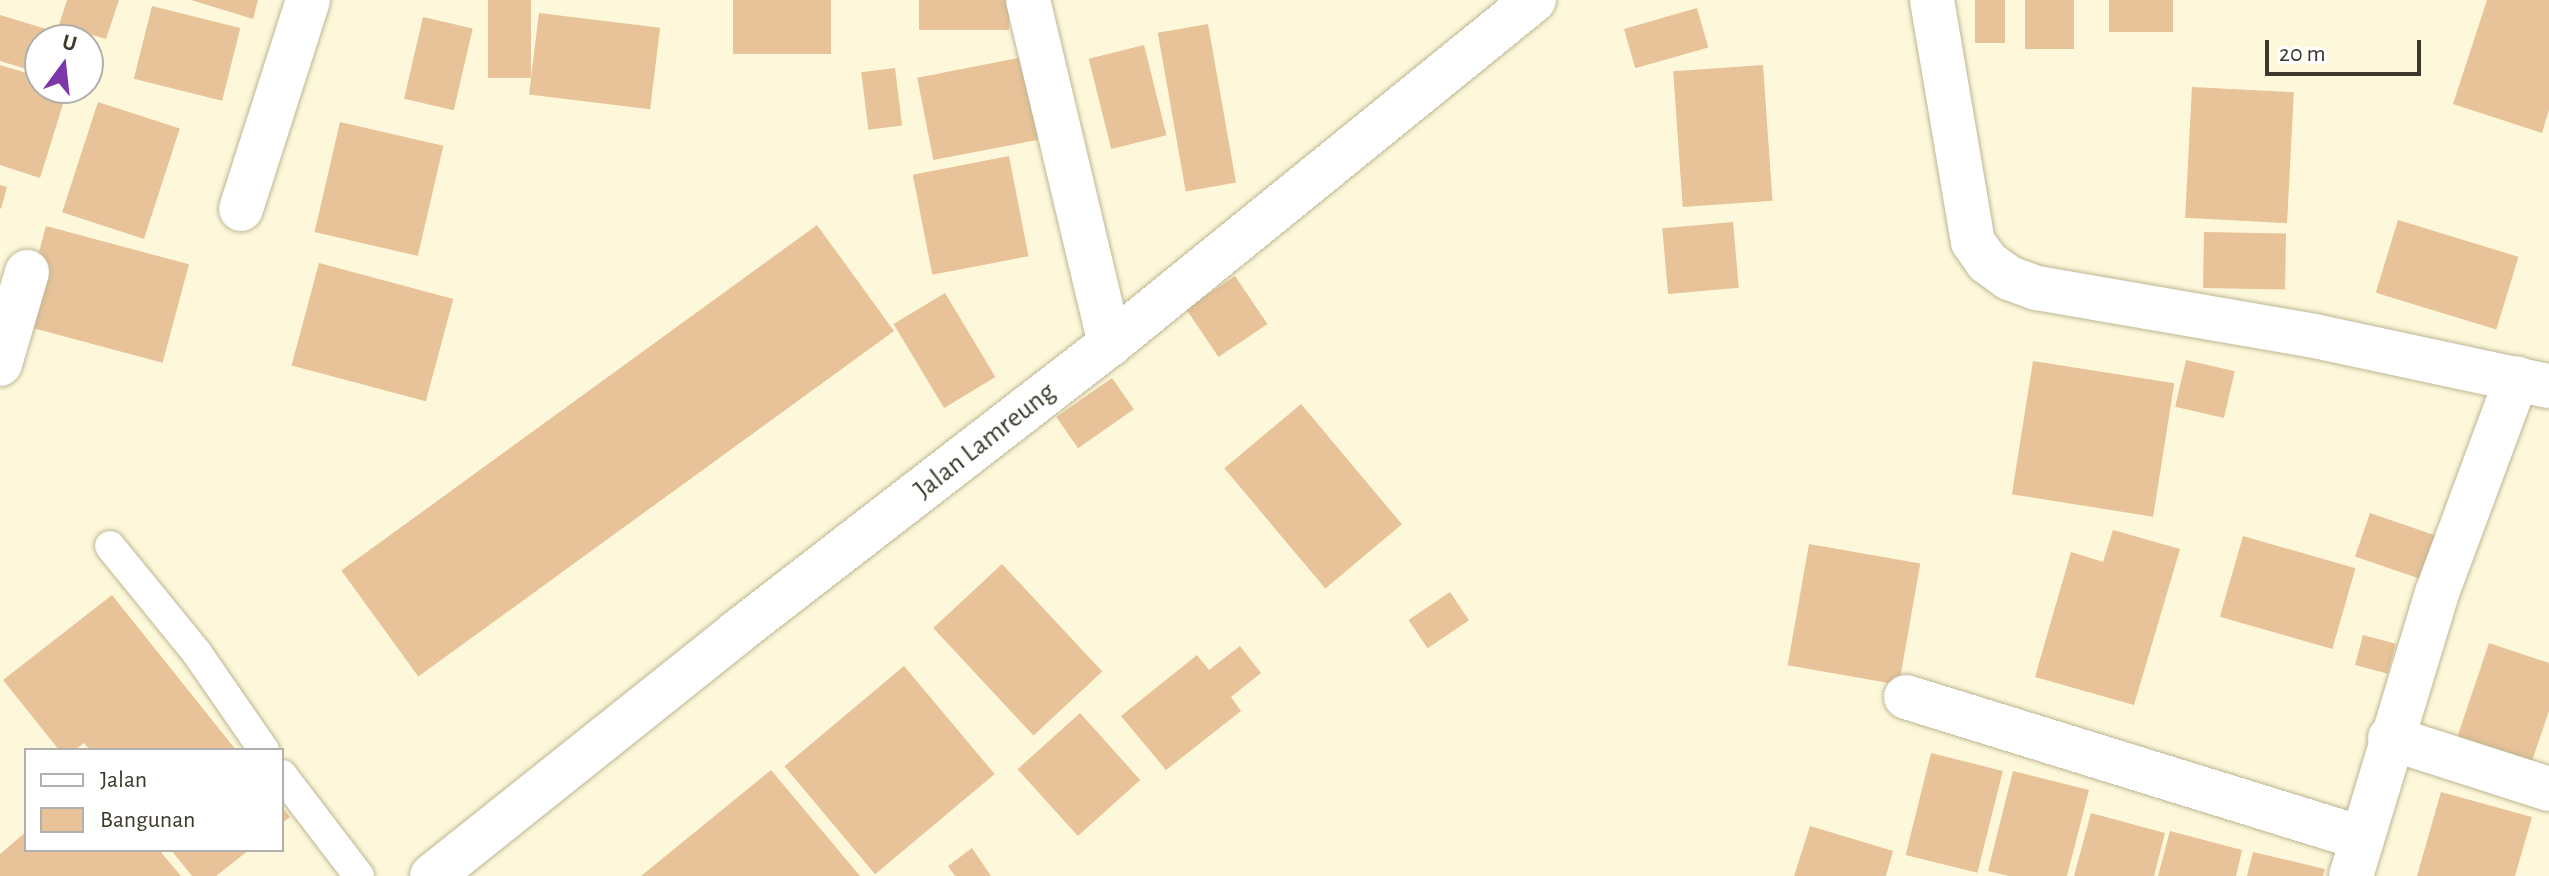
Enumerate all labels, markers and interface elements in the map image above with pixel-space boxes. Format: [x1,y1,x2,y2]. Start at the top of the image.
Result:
north arrow [24,24,104,104]
scale bar [2269,24,2425,74]
text: U [60,30,79,55]
text: 20 m [2279,42,2326,66]
street label: Jalan Lamreung [908,375,1062,507]
legend [24,748,284,852]
text: Jalan [100,768,147,792]
text: Bangunan [100,808,195,832]

